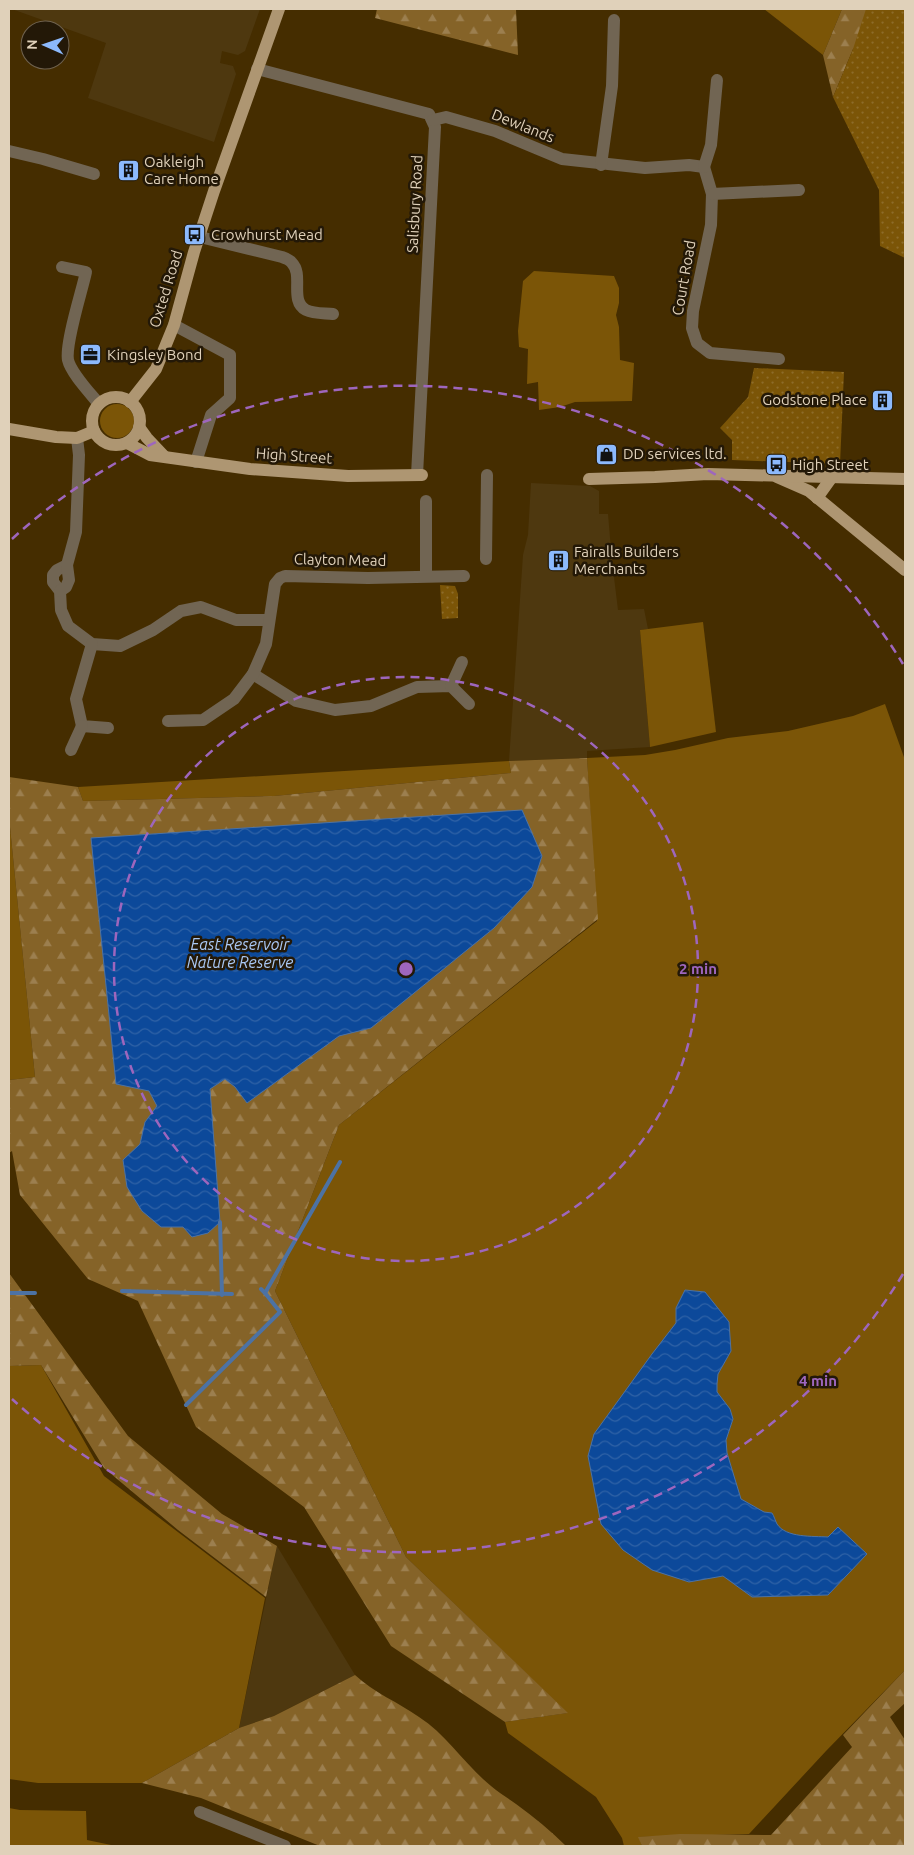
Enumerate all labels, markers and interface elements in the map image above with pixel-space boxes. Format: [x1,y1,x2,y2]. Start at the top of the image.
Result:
north arrow [20,20,70,70]
text: N [24,39,40,50]
street label: Dewlands [489,105,557,146]
place label: Oakleigh Care Home [144,153,219,187]
street label: Salisbury Road [403,154,426,253]
building icon: Oakleigh Care Home [116,159,140,183]
bus stop icon: Crowhurst Mead [183,223,207,247]
place label: Crowhurst Mead [211,226,323,243]
street label: Court Road [669,239,698,317]
street label: Oxted Road [146,248,185,330]
office icon: Kingsley Bond [79,343,103,367]
place label: Kingsley Bond [107,346,202,363]
building icon: Godstone Place [871,388,895,412]
place label: Godstone Place [762,391,867,408]
shop icon: DD services ltd. [595,442,619,466]
street label: High Street [255,444,333,467]
place label: DD services ltd. [623,445,727,462]
bus stop icon: High Street [764,453,788,477]
place label: High Street [792,456,869,473]
place label: Fairalls Builders Merchants [574,543,679,577]
building icon: Fairalls Builders Merchants [546,549,570,573]
street label: Clayton Mead [294,550,386,569]
water label: East Reservoir Nature Reserve [187,935,293,971]
centre of rings [397,960,415,978]
text: 2 min [679,960,717,977]
text: 4 min [799,1372,837,1389]

